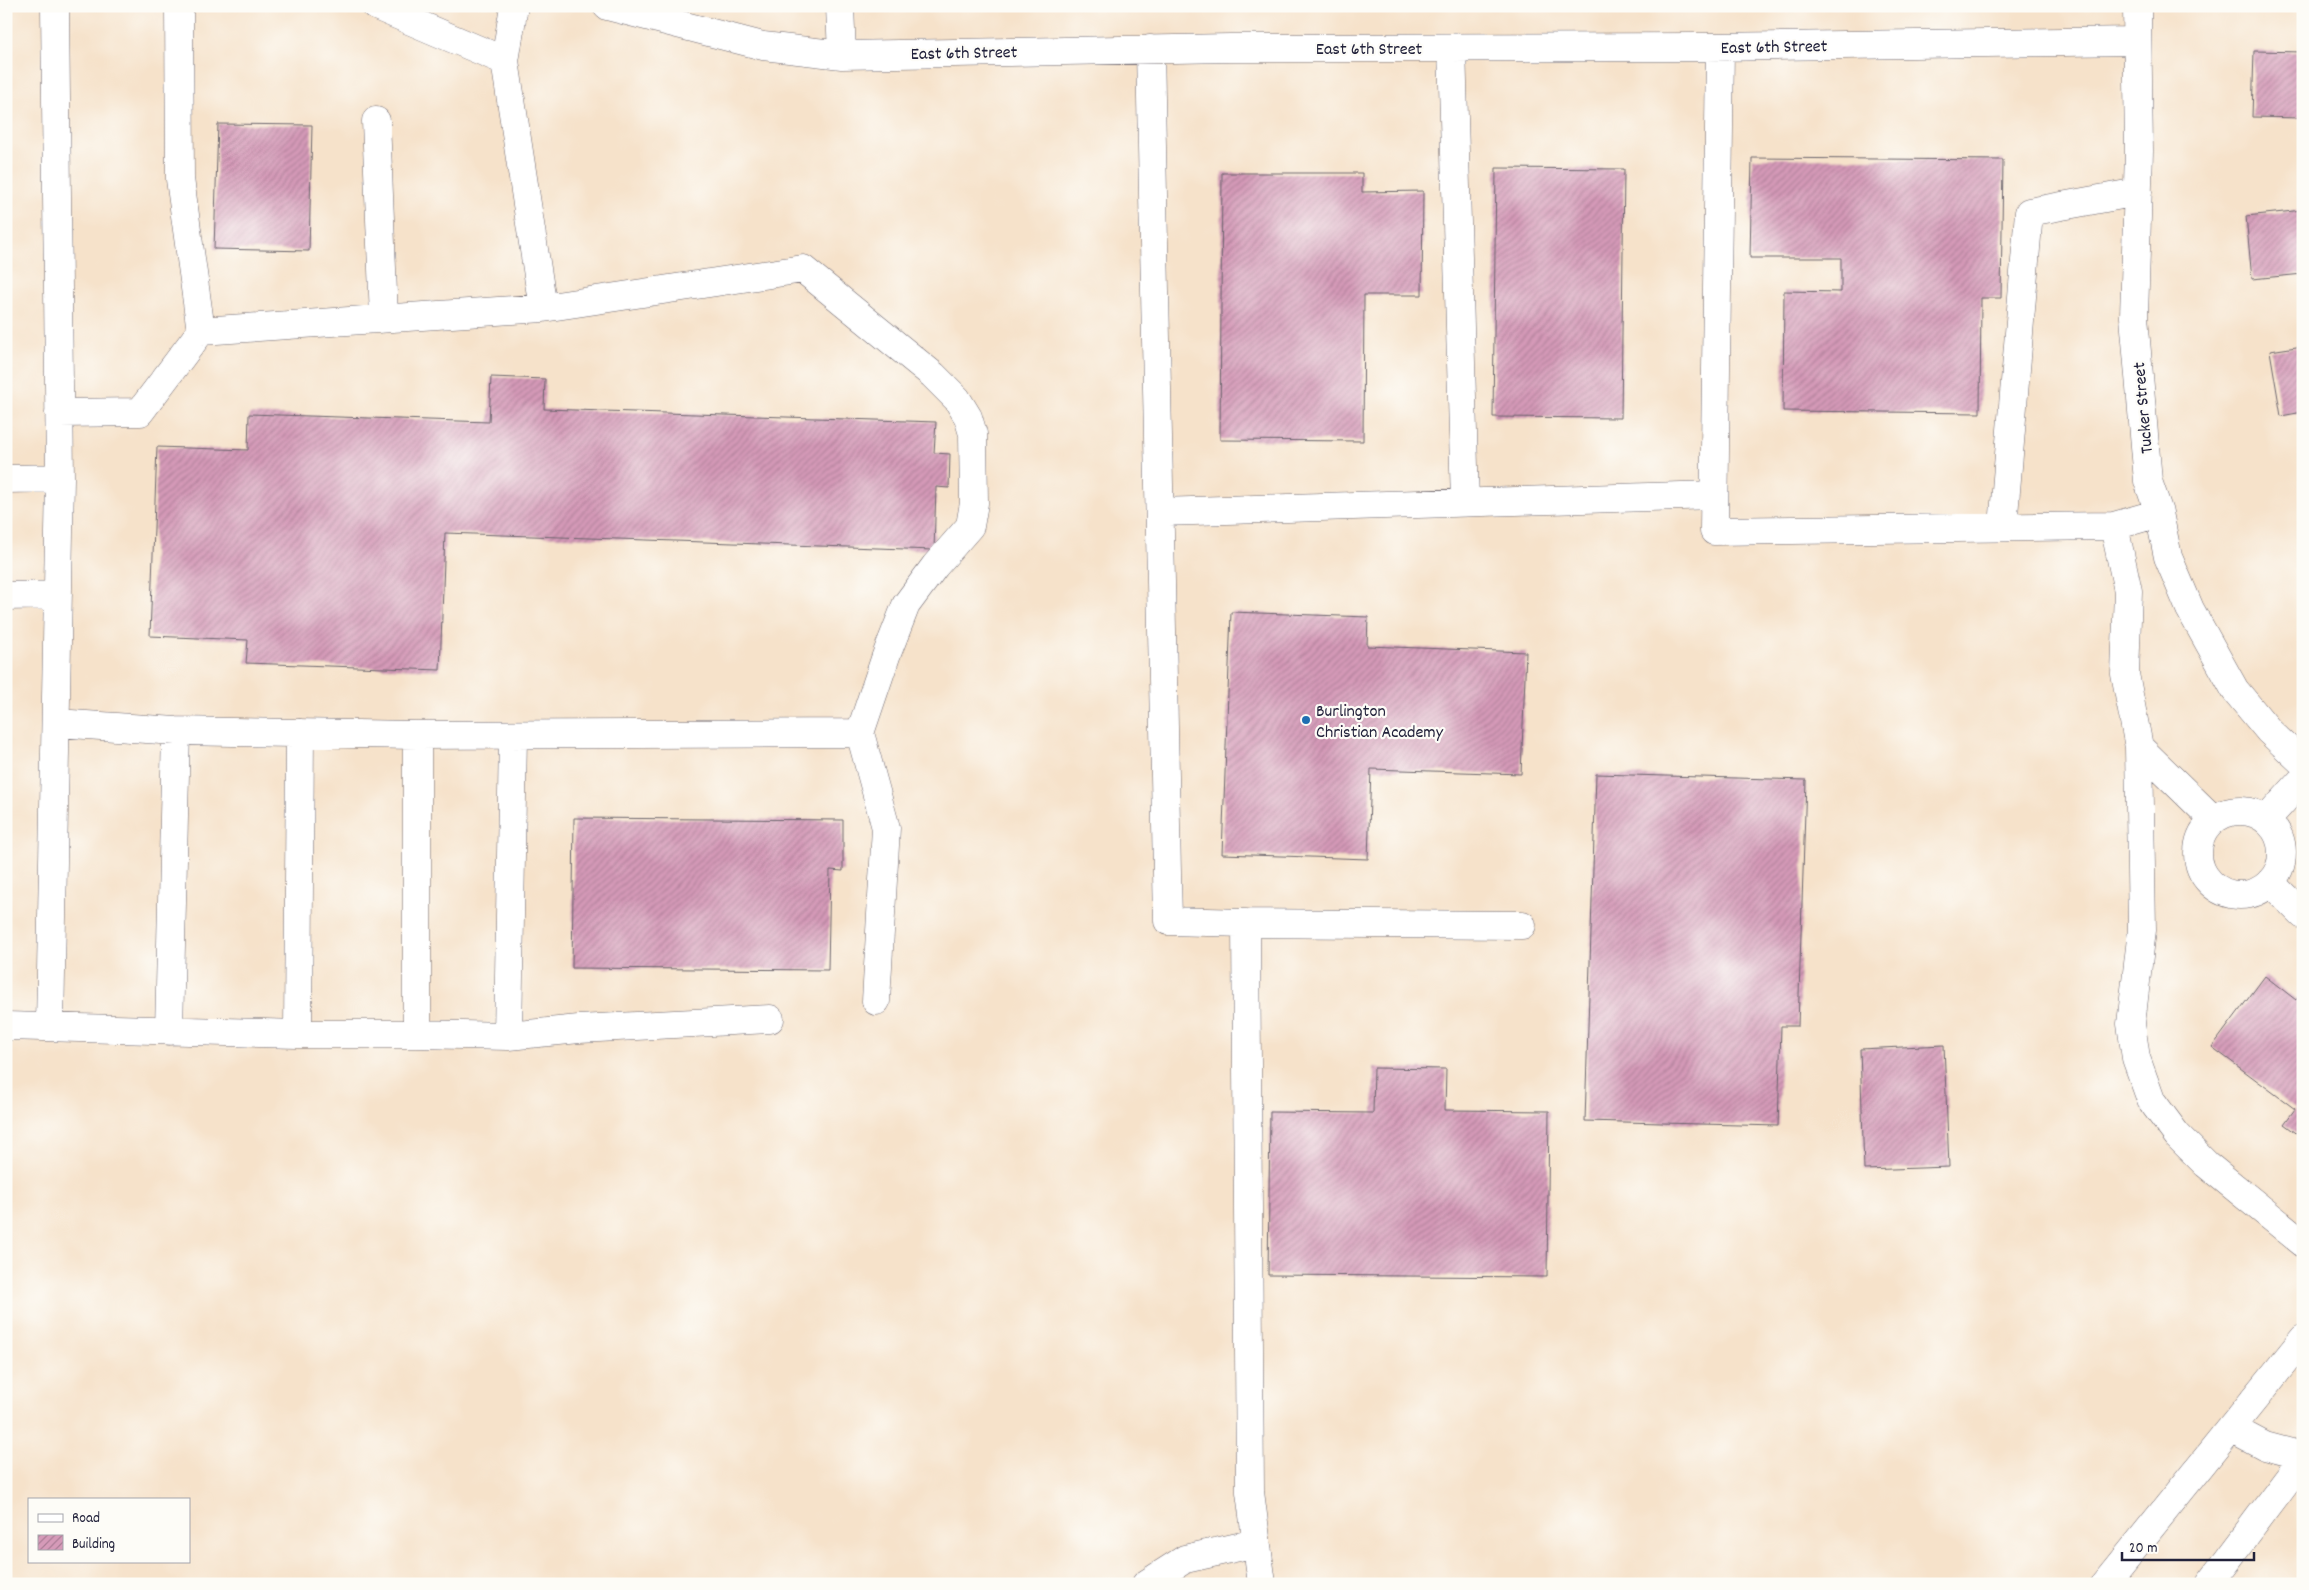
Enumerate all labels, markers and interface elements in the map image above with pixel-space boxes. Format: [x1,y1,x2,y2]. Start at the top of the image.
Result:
street label: East 6th Street [1721,35,1828,62]
street label: East 6th Street [1316,38,1423,63]
street label: East 6th Street [911,41,1018,68]
street label: Tucker Street [2128,361,2161,455]
place label: Burlington Christian Academy [1316,700,1444,746]
marker: Burlington Christian Academy [1300,714,1312,726]
legend [28,1498,190,1562]
text: Road [72,1508,100,1530]
scale bar [2122,1530,2254,1562]
text: Building [72,1534,115,1556]
text: 20 m [2129,1538,2157,1560]

